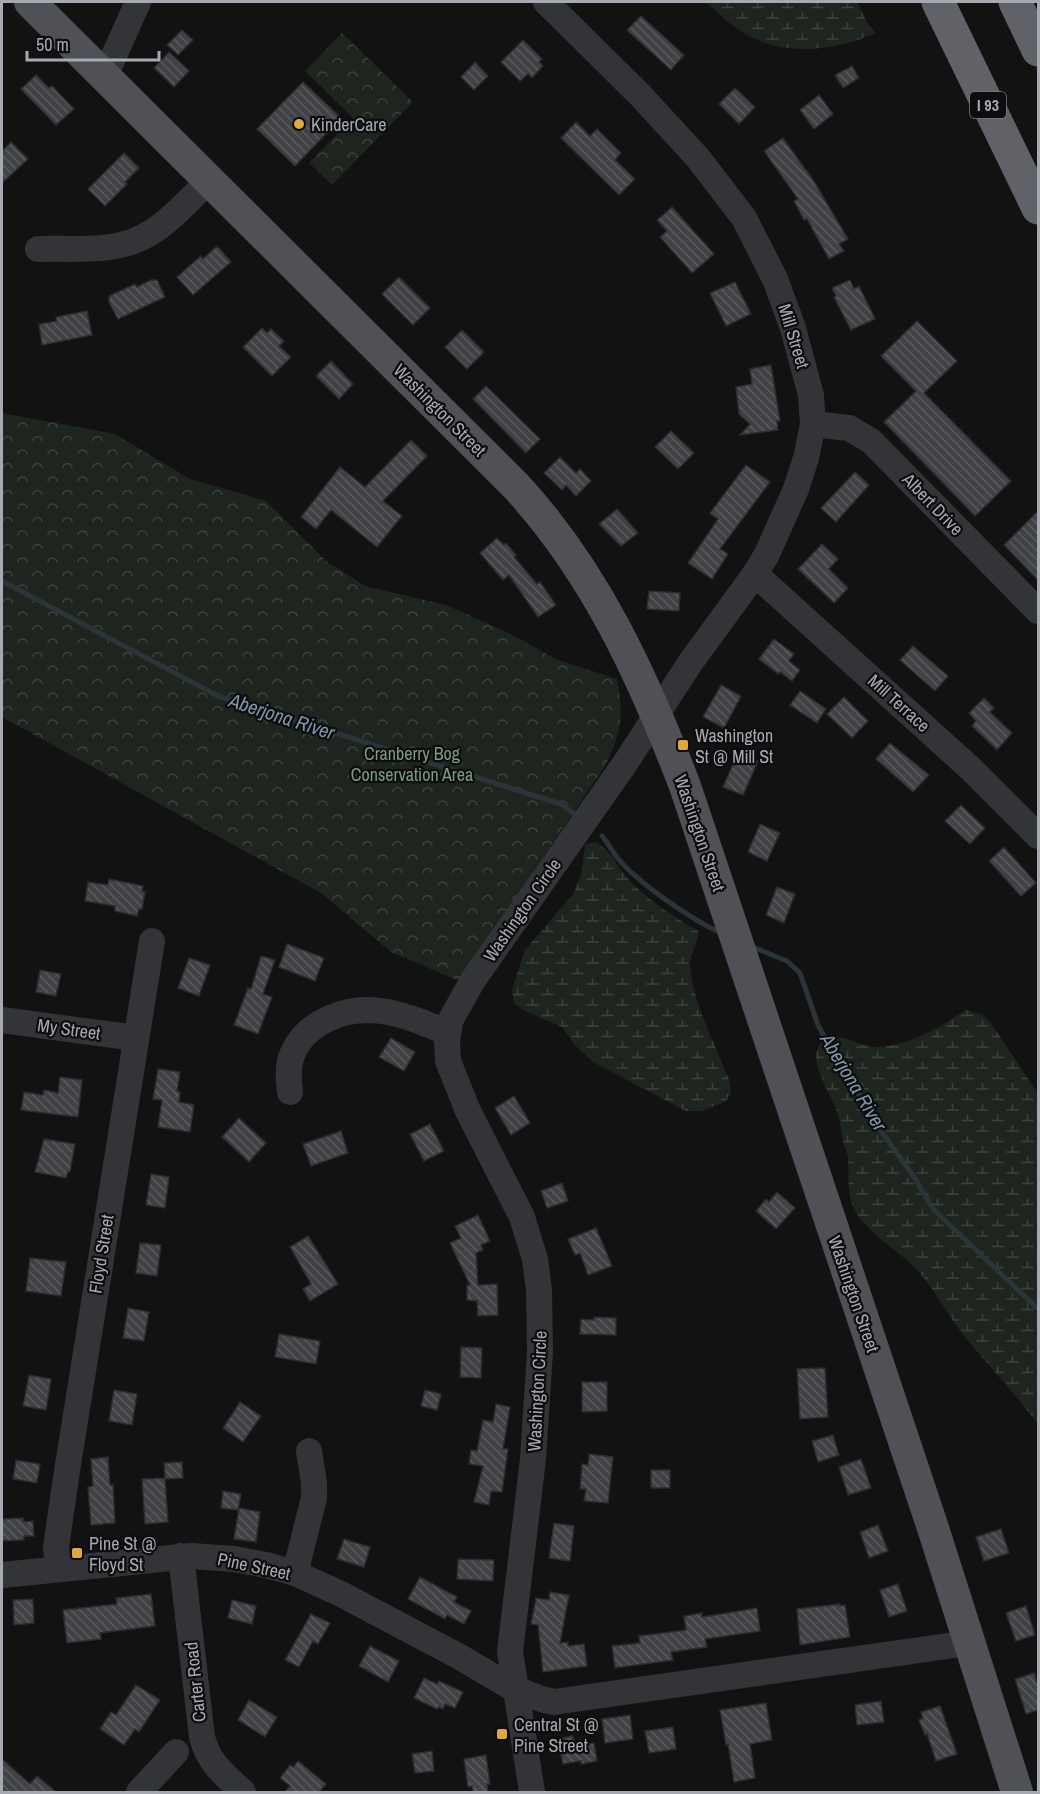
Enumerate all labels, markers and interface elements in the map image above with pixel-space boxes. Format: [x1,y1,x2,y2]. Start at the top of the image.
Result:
scale bar [27,24,159,62]
text: 50 m [36,32,69,57]
road number: I 93 [970,92,1006,118]
place label: KinderCare [311,112,386,137]
marker: KinderCare [292,117,306,131]
street label: Mill Street [772,301,816,371]
street label: Washington Street [388,358,492,462]
street label: Albert Drive [896,467,969,541]
street label: Mill Terrace [862,668,936,738]
water label: Aberjona River [225,686,339,746]
place label: Washington St @ Mill St [695,723,773,769]
marker: Washington St @ Mill St [676,738,690,752]
park label: Cranberry Bog Conservation Area [351,741,473,787]
street label: Washington Street [668,771,732,895]
street label: Washington Circle [477,853,567,967]
street label: My Street [36,1012,102,1046]
water label: Aberjona River [814,1027,894,1136]
street label: Floyd Street [82,1213,120,1295]
street label: Washington Street [822,1232,886,1356]
street label: Washington Circle [521,1330,553,1452]
place label: Pine St @ Floyd St [89,1531,157,1577]
marker: Pine St @ Floyd St [70,1546,84,1560]
street label: Pine Street [215,1546,293,1586]
street label: Carter Road [178,1641,212,1723]
place label: Central St @ Pine Street [514,1712,599,1758]
marker: Central St @ Pine Street [495,1727,509,1741]

